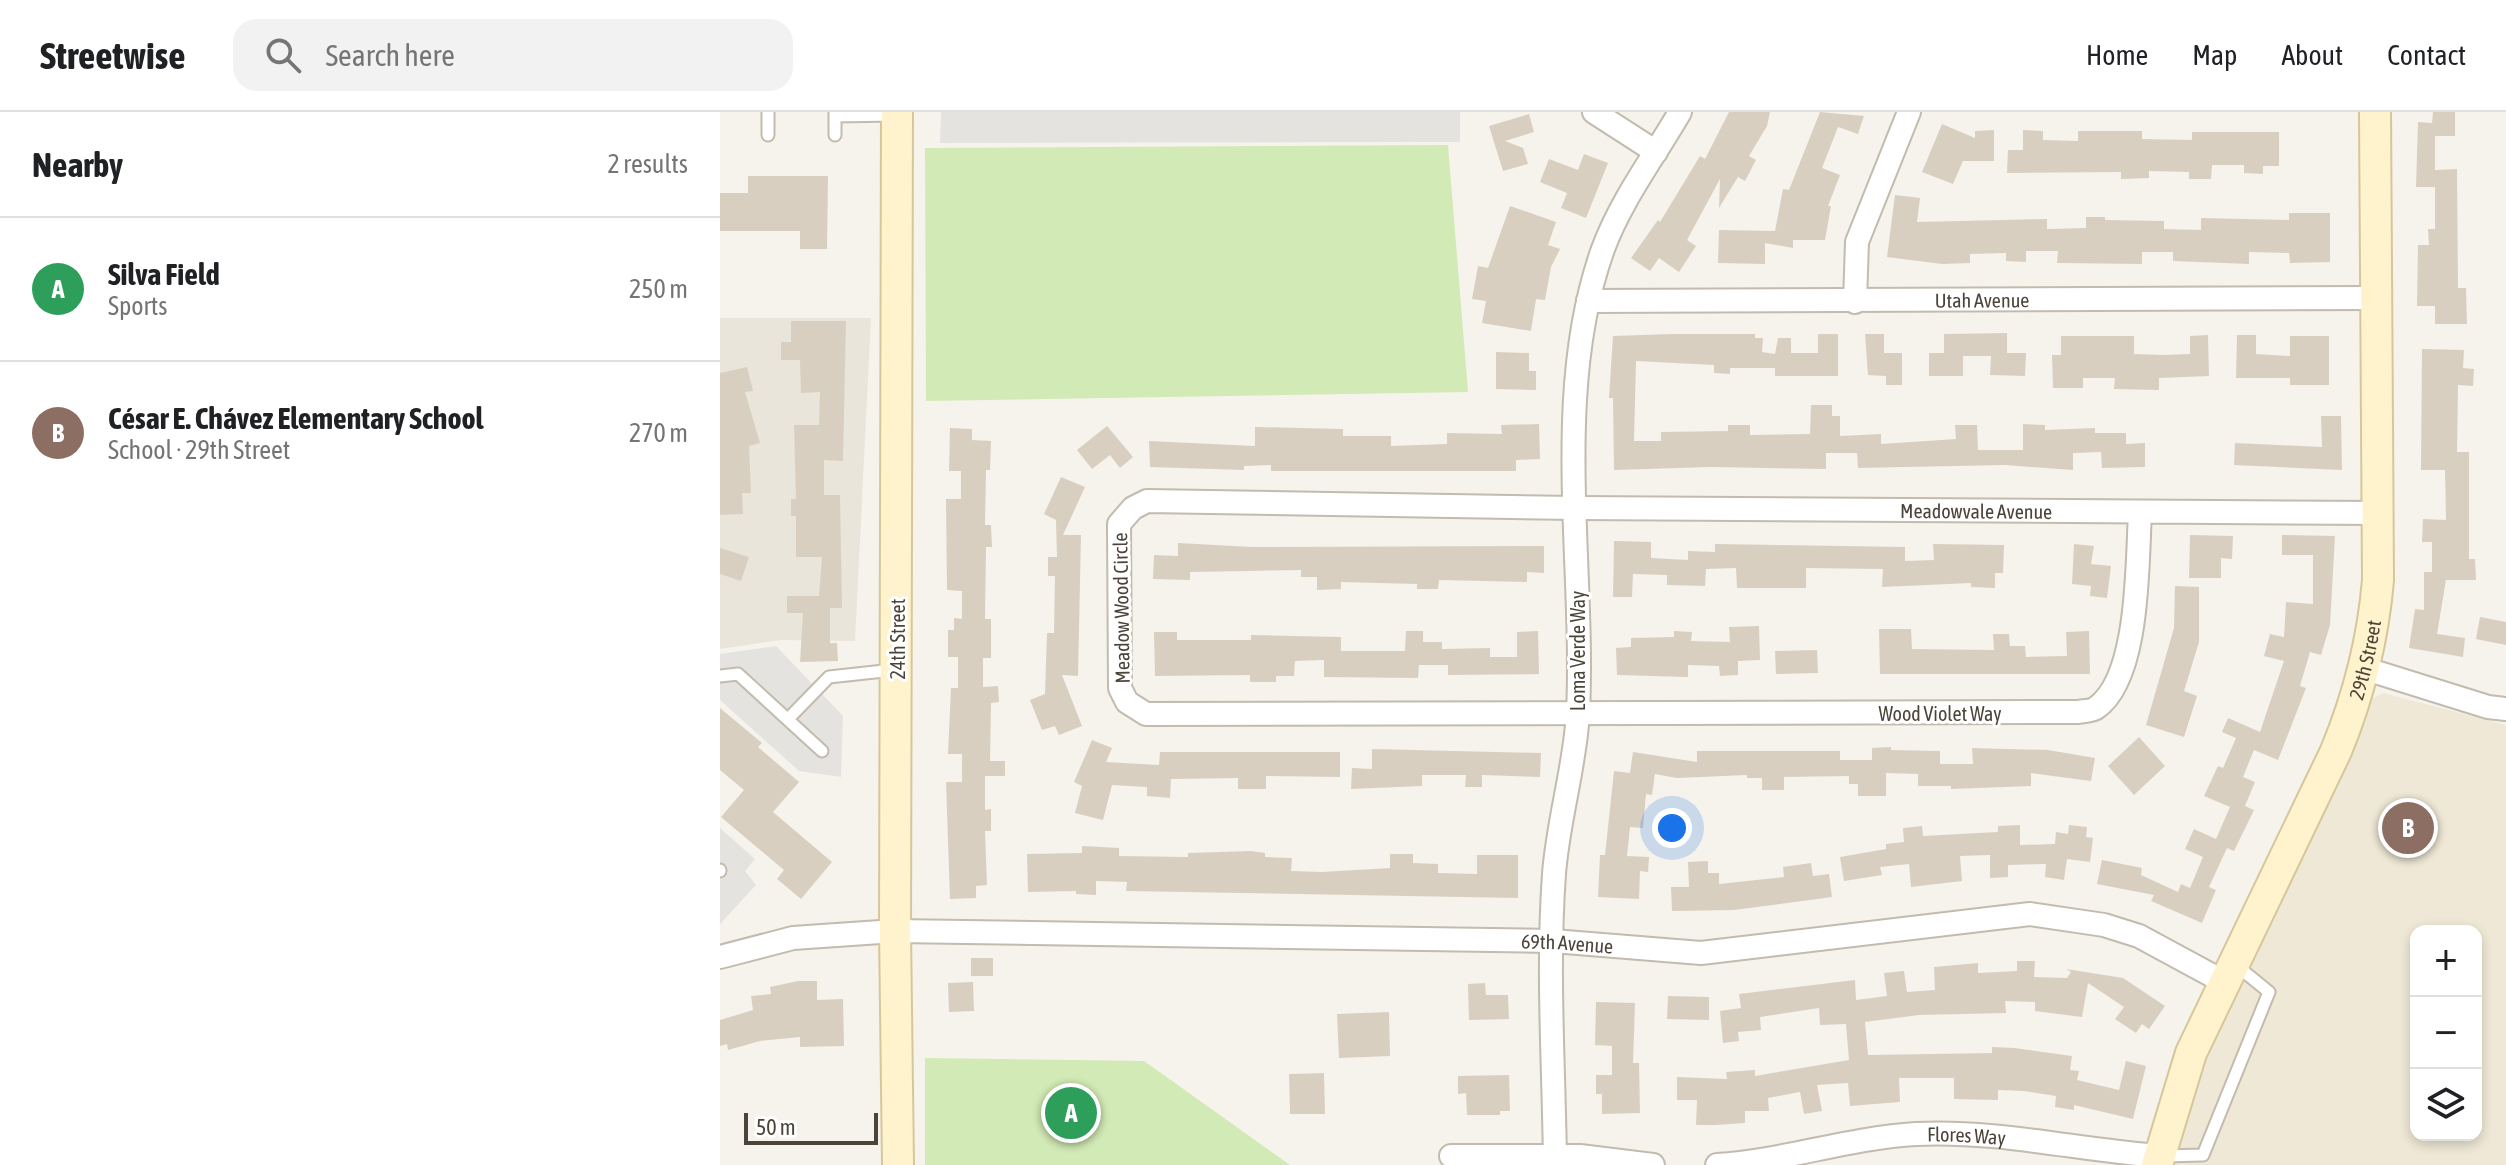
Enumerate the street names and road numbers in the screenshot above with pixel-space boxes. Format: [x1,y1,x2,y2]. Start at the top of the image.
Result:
street label: Utah Avenue [1935,288,2029,311]
street label: Meadowvale Avenue [1900,499,2052,522]
street label: Meadow Wood Circle [1108,532,1134,684]
street label: Loma Verde Way [1566,591,1589,711]
street label: 24th Street [886,598,909,679]
street label: 29th Street [2344,618,2385,702]
street label: Wood Violet Way [1879,702,2001,725]
street label: 69th Avenue [1521,929,1614,957]
street label: Flores Way [1927,1122,2007,1149]

